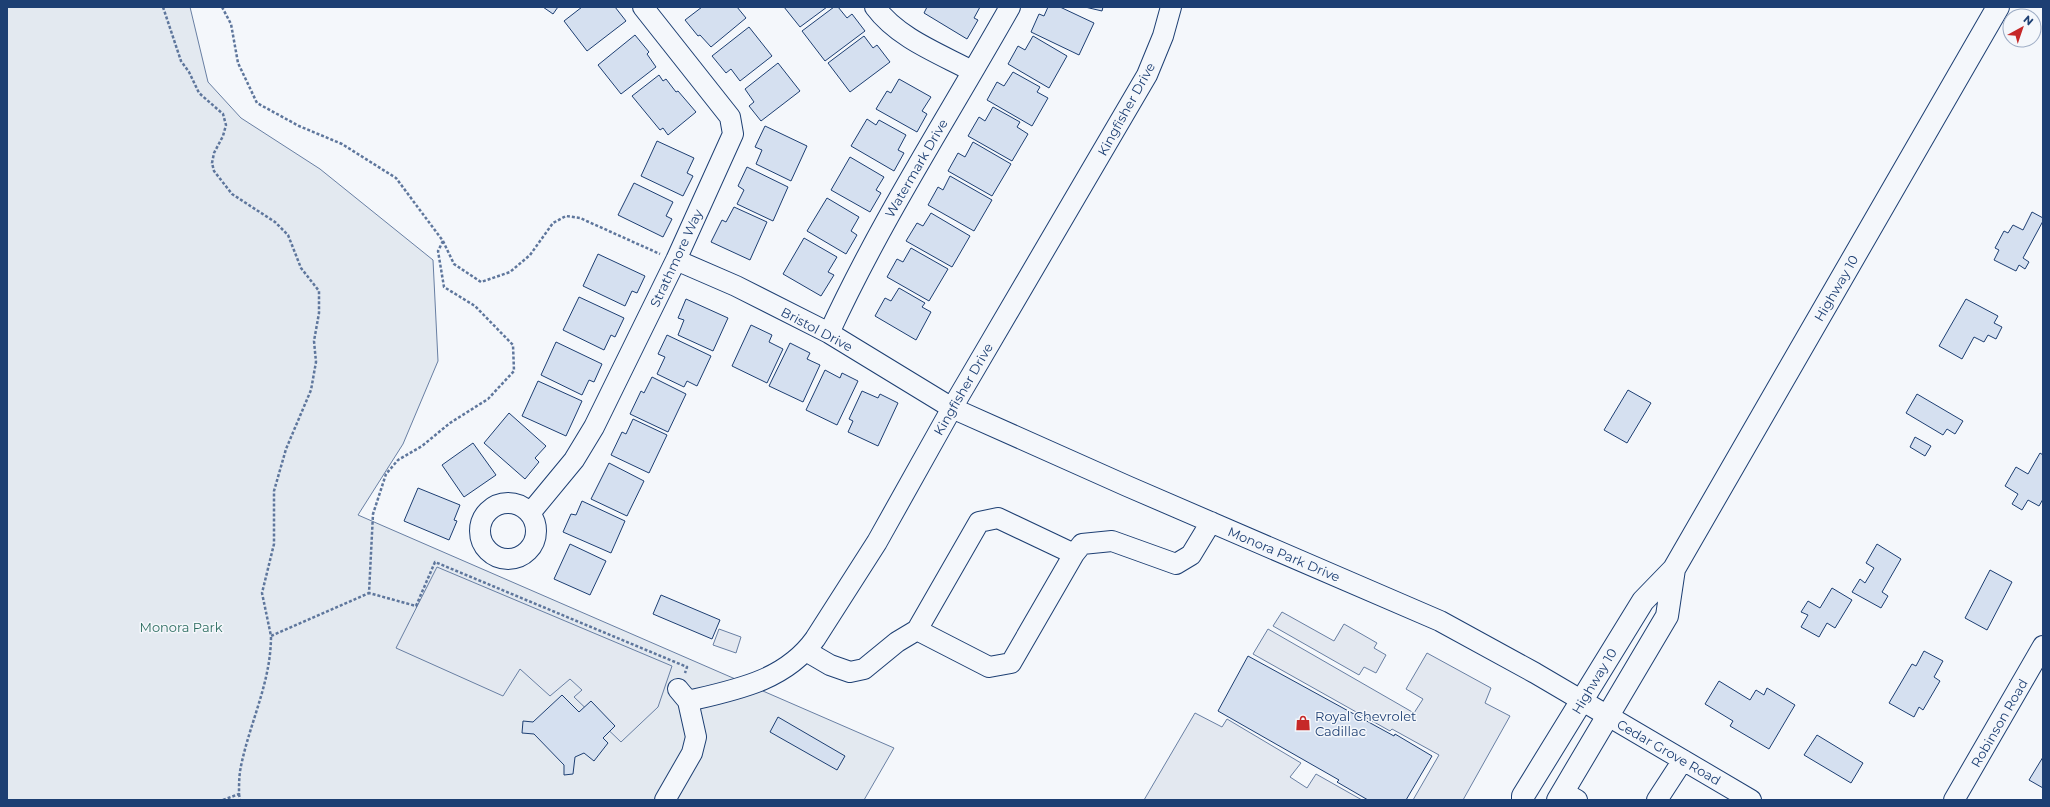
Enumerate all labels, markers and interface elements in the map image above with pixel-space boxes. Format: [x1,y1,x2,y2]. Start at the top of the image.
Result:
north arrow [2002,8,2042,48]
text: N [2021,12,2036,29]
street label: Kingfisher Drive [1094,60,1158,158]
street label: Watermark Drive [881,116,951,220]
street label: Strathmore Way [646,206,706,309]
street label: Highway 10 [1811,252,1861,324]
street label: Bristol Drive [778,303,856,355]
street label: Kingfisher Drive [930,340,996,438]
street label: Monora Park Drive [1225,523,1343,585]
park label: Monora Park [140,619,223,635]
street label: Highway 10 [1568,645,1620,717]
street label: Robinson Road [1967,676,2031,770]
place label: Royal Chevrolet Cadillac [1315,708,1416,739]
shop icon: Royal Chevrolet Cadillac [1294,714,1312,732]
street label: Cedar Grove Road [1614,716,1724,788]

